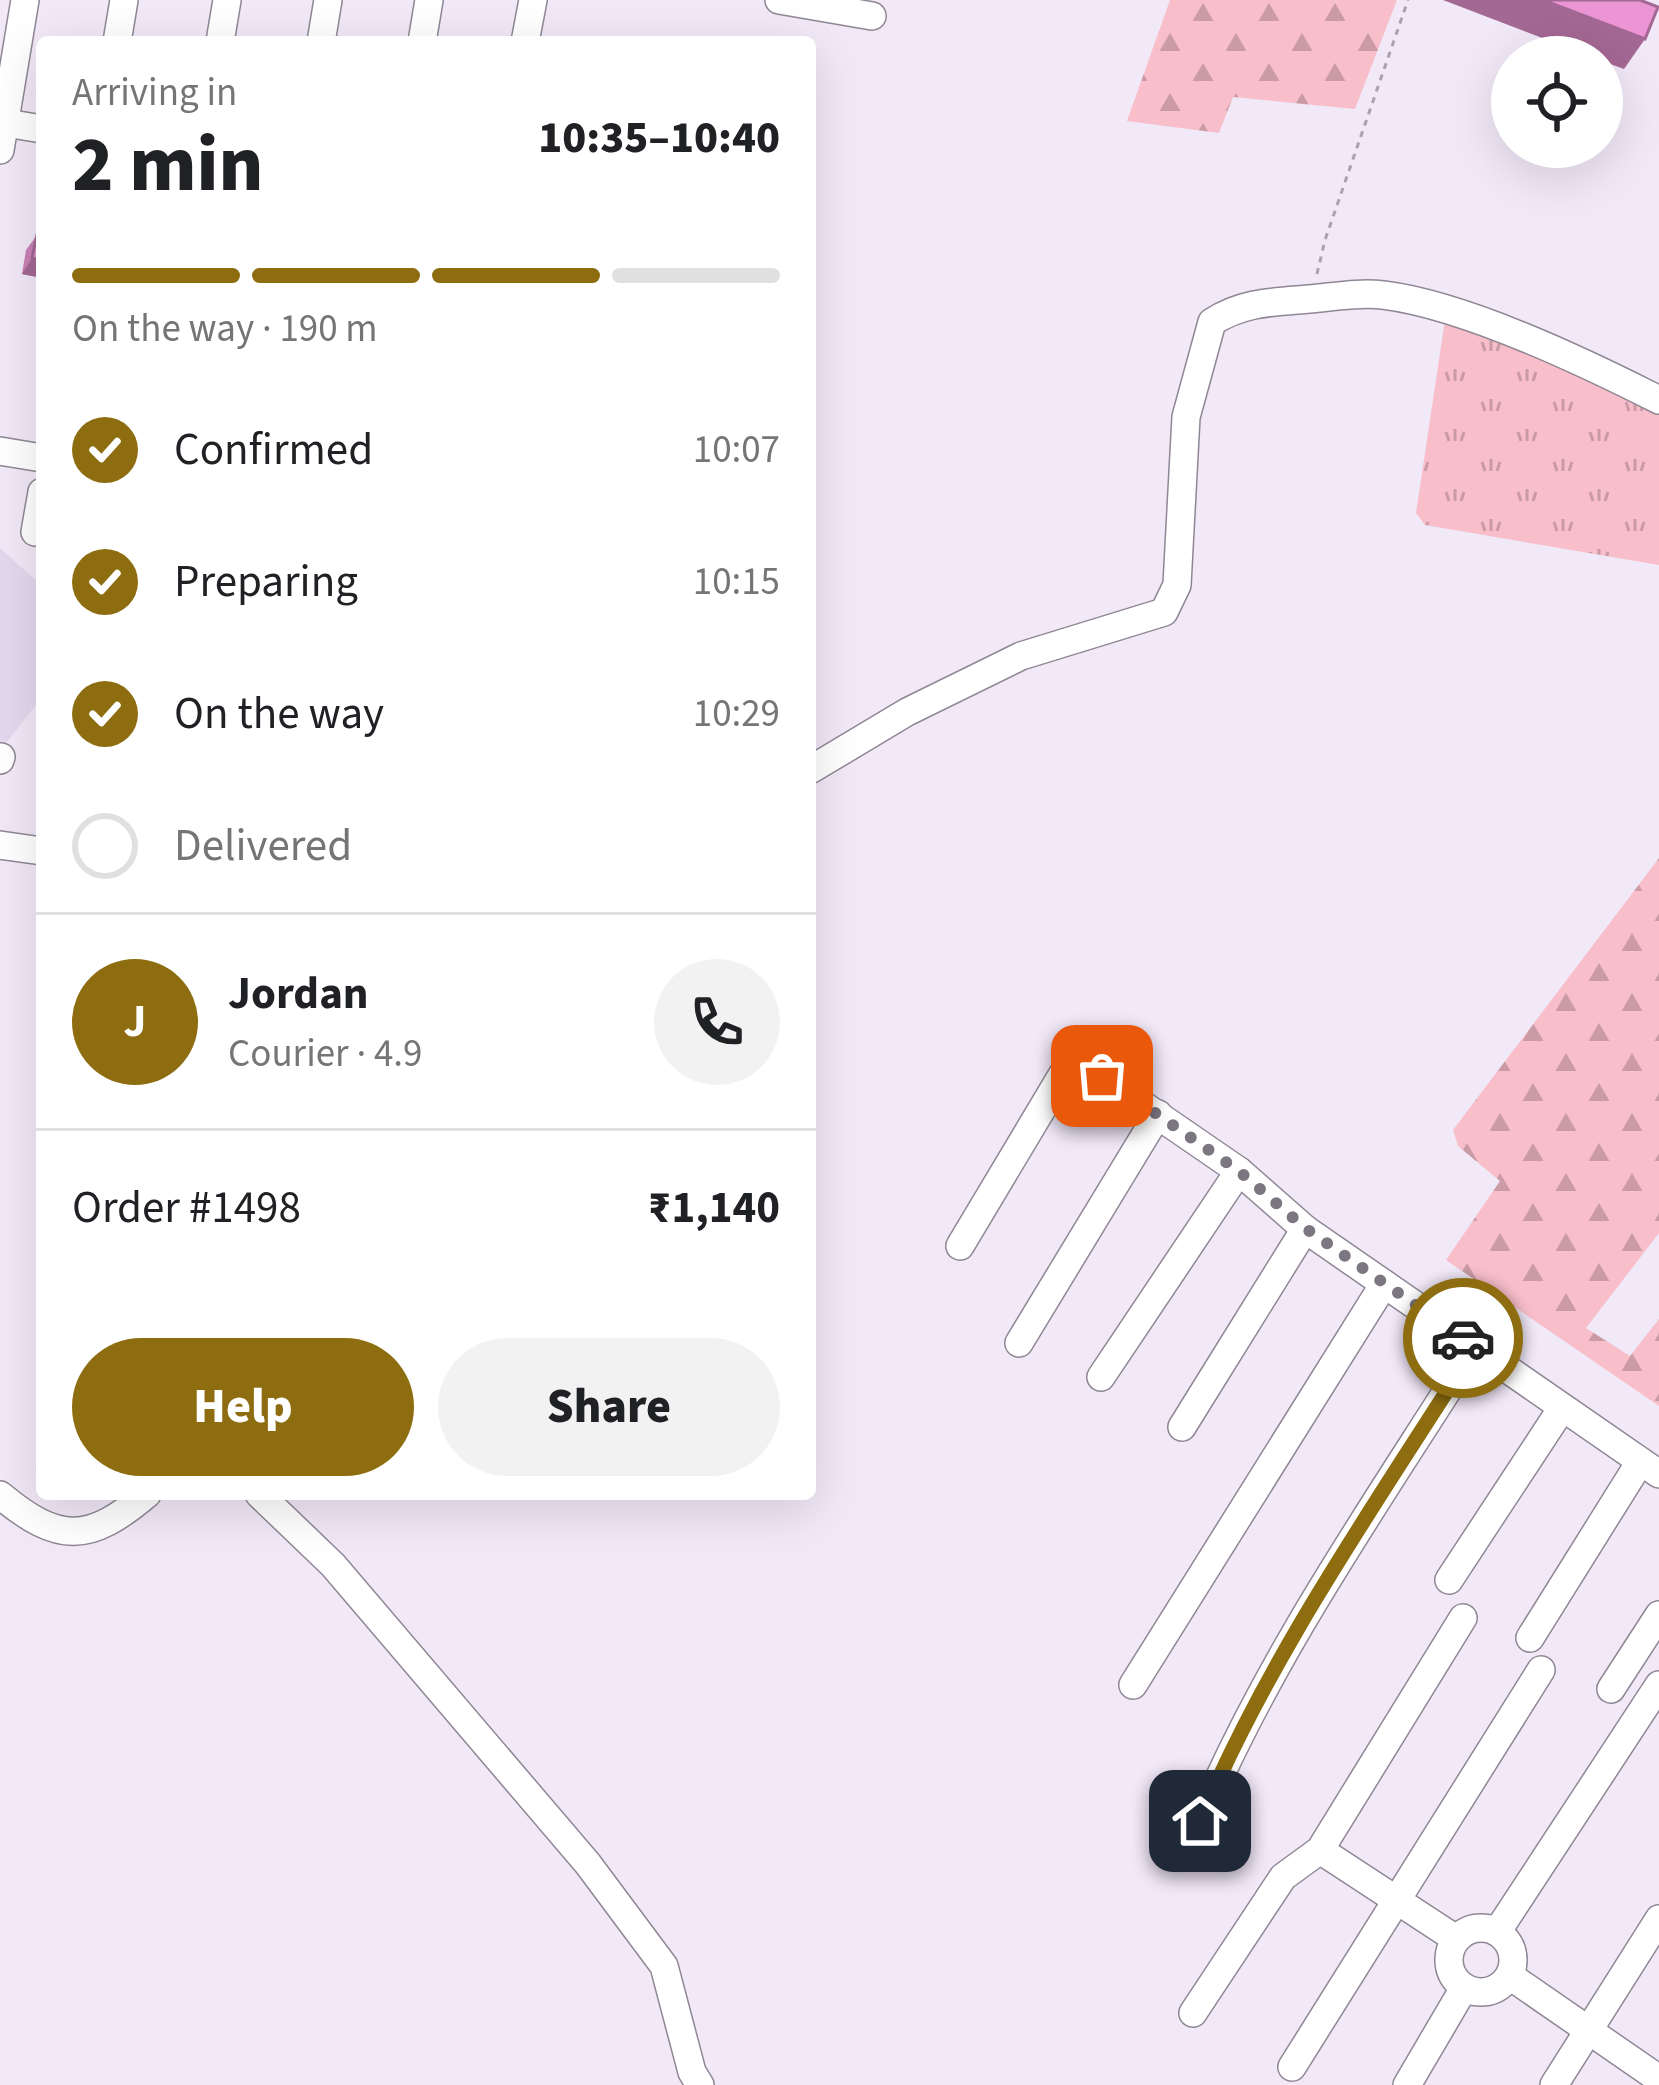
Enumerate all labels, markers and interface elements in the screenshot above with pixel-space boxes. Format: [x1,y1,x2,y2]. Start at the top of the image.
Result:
map controls [1491,36,1623,168]
button: locate [1491,36,1623,168]
text: Arriving in [72,65,237,121]
text: 10:35–10:40 [538,106,780,170]
text: 2 min [72,110,264,221]
text: On the way · 190 m [72,301,378,357]
icon: check [72,417,138,483]
text: Confirmed [174,418,373,482]
text: 10:07 [693,422,780,478]
icon: check [72,549,138,615]
text: Preparing [174,550,358,614]
text: 10:15 [693,554,780,610]
icon: check [72,681,138,747]
text: On the way [174,682,384,746]
text: 10:29 [693,686,780,742]
text: Delivered [174,814,352,878]
button: phone [654,959,780,1085]
text: Jordan [228,962,369,1026]
text: J [124,990,146,1054]
pin [1051,1025,1153,1127]
text: Courier · 4.9 [228,1026,422,1082]
icon: bag [1069,1043,1135,1109]
text: Order #1498 [72,1176,301,1240]
text: ₹1,140 [648,1176,780,1240]
courier [1403,1278,1523,1398]
icon: car [1430,1305,1496,1371]
button: Help [72,1338,414,1476]
button: Share [438,1338,780,1476]
pin [1149,1770,1251,1872]
icon: home [1167,1788,1233,1854]

